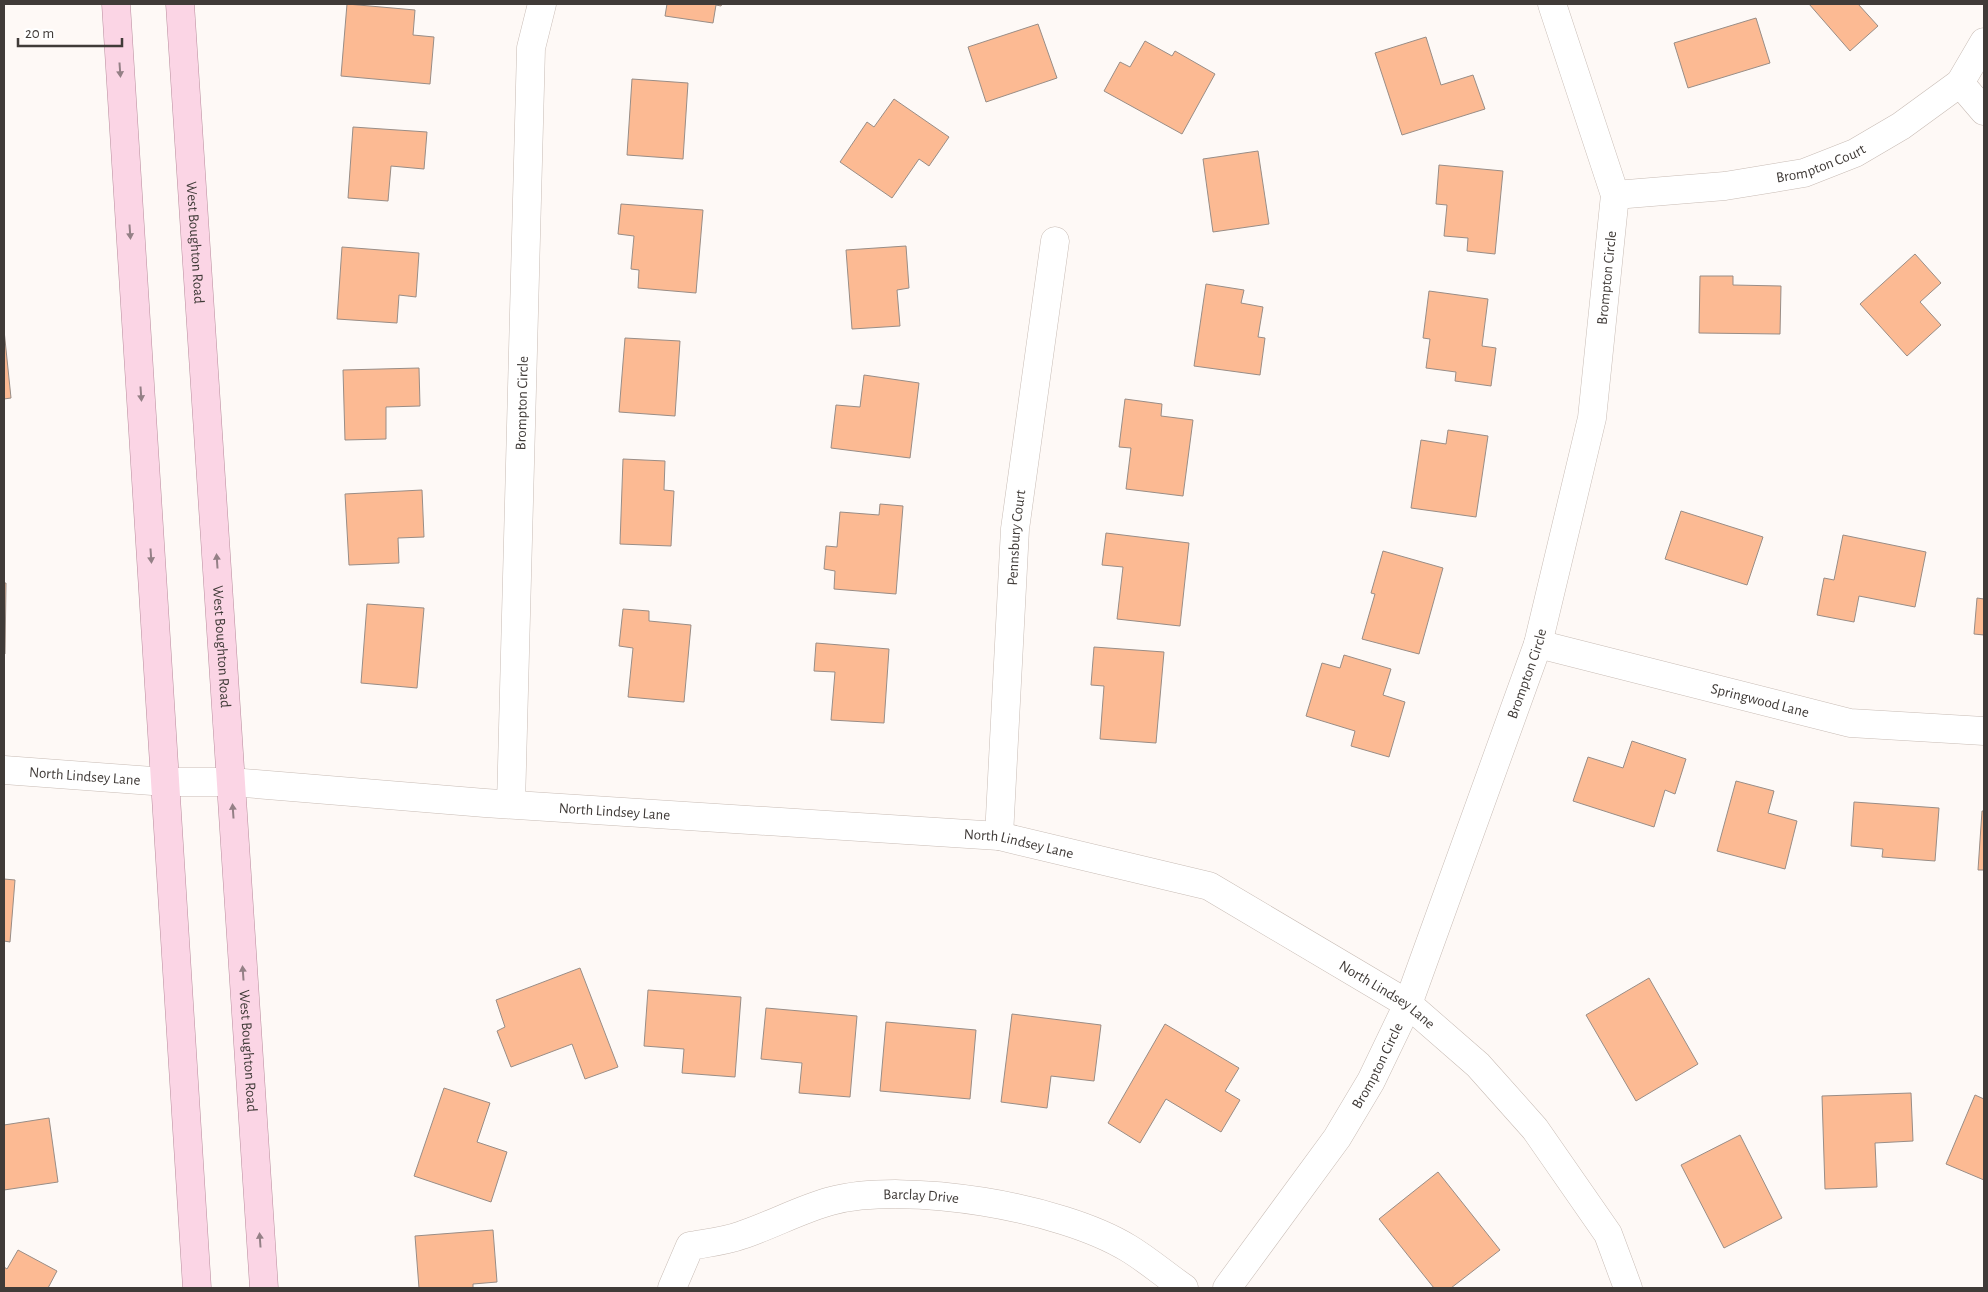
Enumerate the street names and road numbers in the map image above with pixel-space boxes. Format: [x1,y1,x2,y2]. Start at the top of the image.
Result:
street label: Brompton Court [1775,141,1868,185]
street label: West Boughton Road [184,181,207,304]
street label: Brompton Circle [1594,230,1619,325]
street label: Brompton Circle [513,356,530,451]
street label: Pennsbury Court [1005,488,1028,586]
street label: West Boughton Road [211,585,234,708]
street label: Brompton Circle [1504,627,1549,721]
street label: Springwood Lane [1709,681,1811,720]
street label: North Lindsey Lane [29,764,141,788]
street label: North Lindsey Lane [558,800,671,822]
street label: North Lindsey Lane [963,826,1075,861]
street label: North Lindsey Lane [1337,958,1438,1032]
street label: West Boughton Road [237,989,260,1113]
street label: Brompton Circle [1349,1020,1405,1111]
street label: Barclay Drive [883,1187,960,1206]

